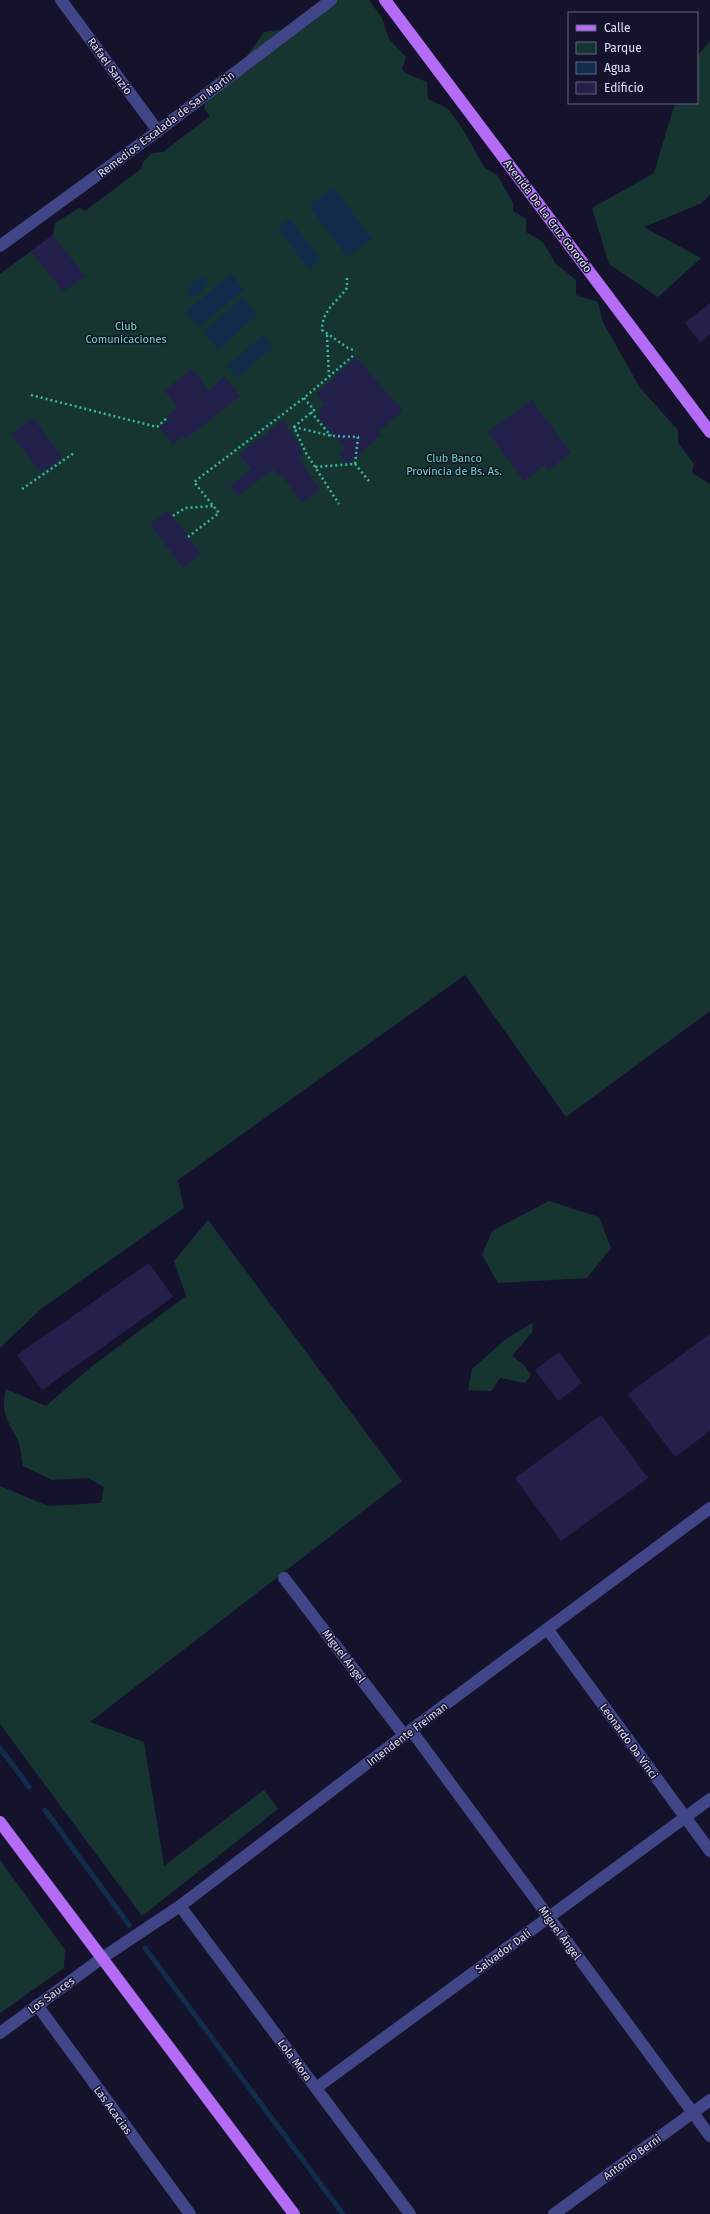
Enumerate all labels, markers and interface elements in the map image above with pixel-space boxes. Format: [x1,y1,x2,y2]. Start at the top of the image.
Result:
legend [568,12,698,104]
text: Calle [604,21,631,35]
street label: Rafael Sanzio [85,35,135,97]
text: Parque [604,41,642,55]
text: Agua [604,61,631,75]
street label: Remedios Escalada de San Martin [95,69,237,180]
text: Edificio [604,81,644,95]
street label: Avenida De La Cruz Gorordo [501,157,594,275]
park label: Club Comunicaciones [85,320,167,346]
park label: Club Banco Provincia de Bs. As. [406,452,502,478]
street label: Miguel Ángel [319,1626,369,1686]
street label: Intendente Freiman [364,1700,450,1769]
street label: Leonardo Da Vinci [597,1701,660,1781]
street label: Miguel Ángel [536,1903,584,1963]
street label: Salvador Dalí [473,1927,534,1976]
street label: Los Sauces [26,1974,77,2017]
street label: Lola Mora [275,2037,314,2084]
street label: Las Acacias [91,2084,134,2137]
street label: Antonio Berni [601,2132,664,2183]

